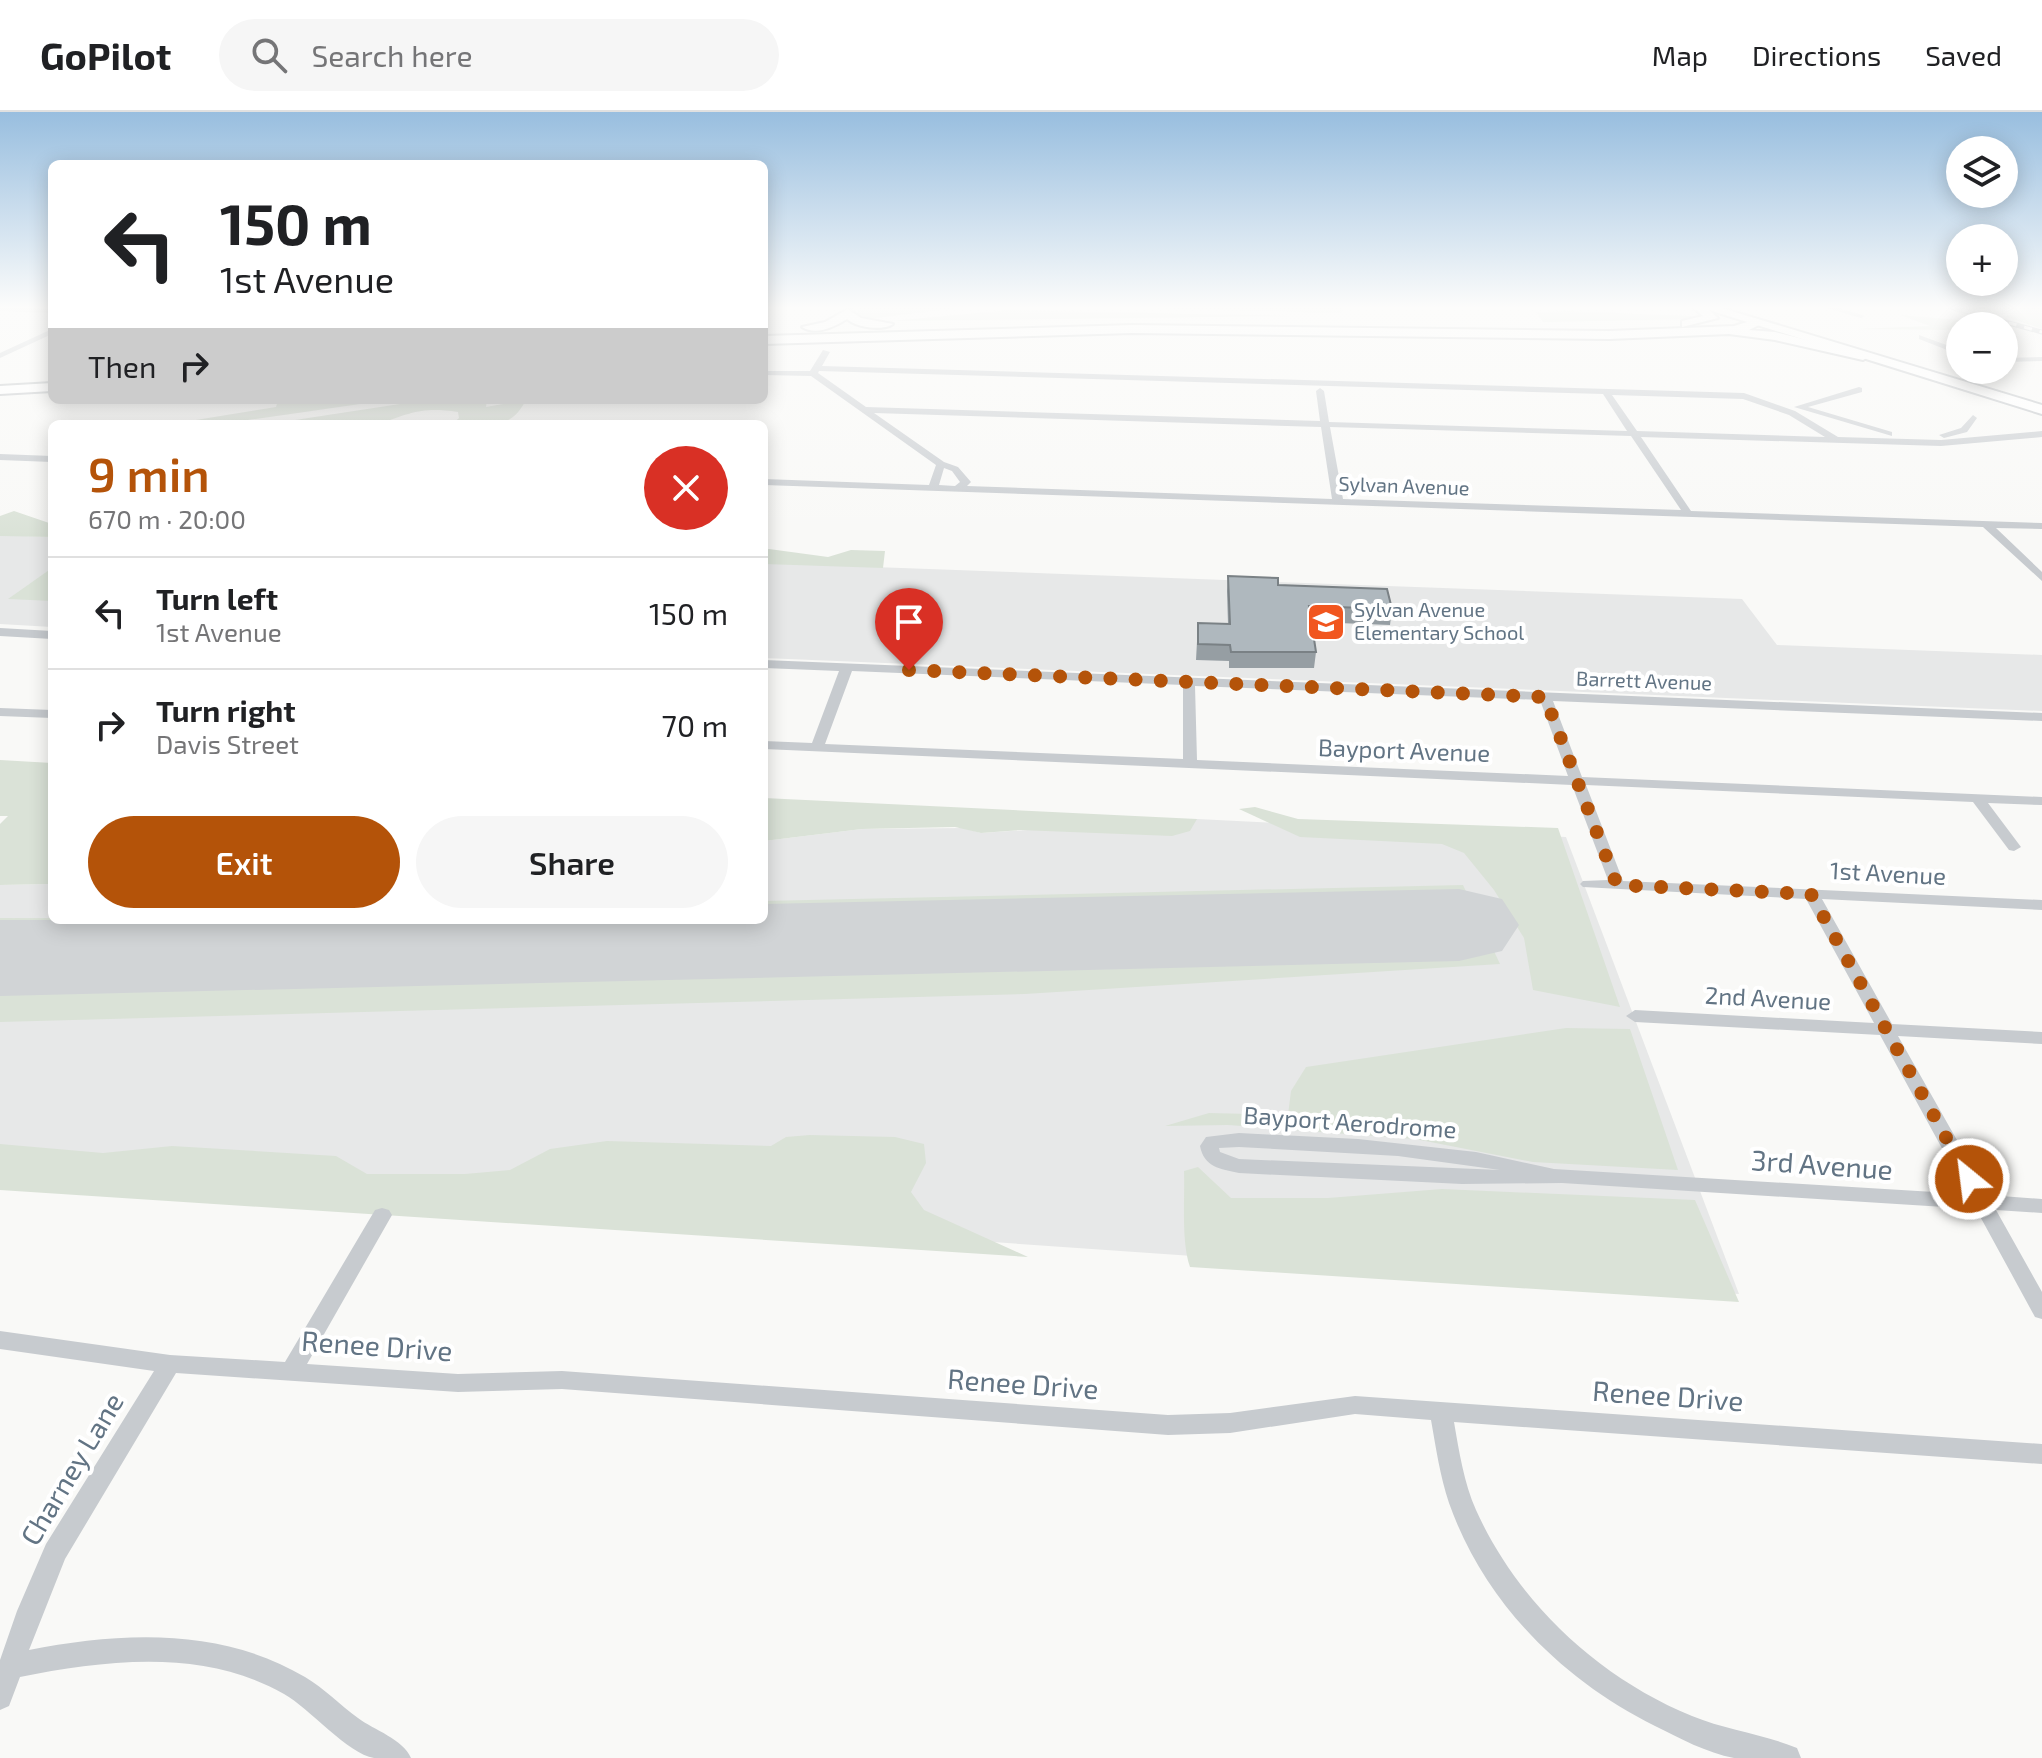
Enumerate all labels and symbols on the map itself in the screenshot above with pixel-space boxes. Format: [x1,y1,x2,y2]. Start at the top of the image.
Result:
street label: Sylvan Avenue [1338,471,1470,499]
pin [875,588,943,670]
place label: Sylvan Avenue Elementary School [1354,597,1524,644]
school or university icon: Sylvan Avenue Elementary School [1305,601,1347,643]
street label: Barrett Avenue [1576,666,1712,694]
street label: Bayport Avenue [1317,732,1491,767]
street label: 1st Avenue [1829,855,1947,890]
street label: 2nd Avenue [1704,980,1832,1015]
street label: Bayport Aerodrome [1243,1100,1457,1143]
position arrow [1927,1137,2011,1221]
street label: 3rd Avenue [1750,1142,1894,1186]
street label: Renee Drive [300,1323,454,1367]
street label: Renee Drive [946,1361,1100,1405]
street label: Renee Drive [1591,1373,1745,1417]
street label: Charney Lane [12,1386,130,1551]

